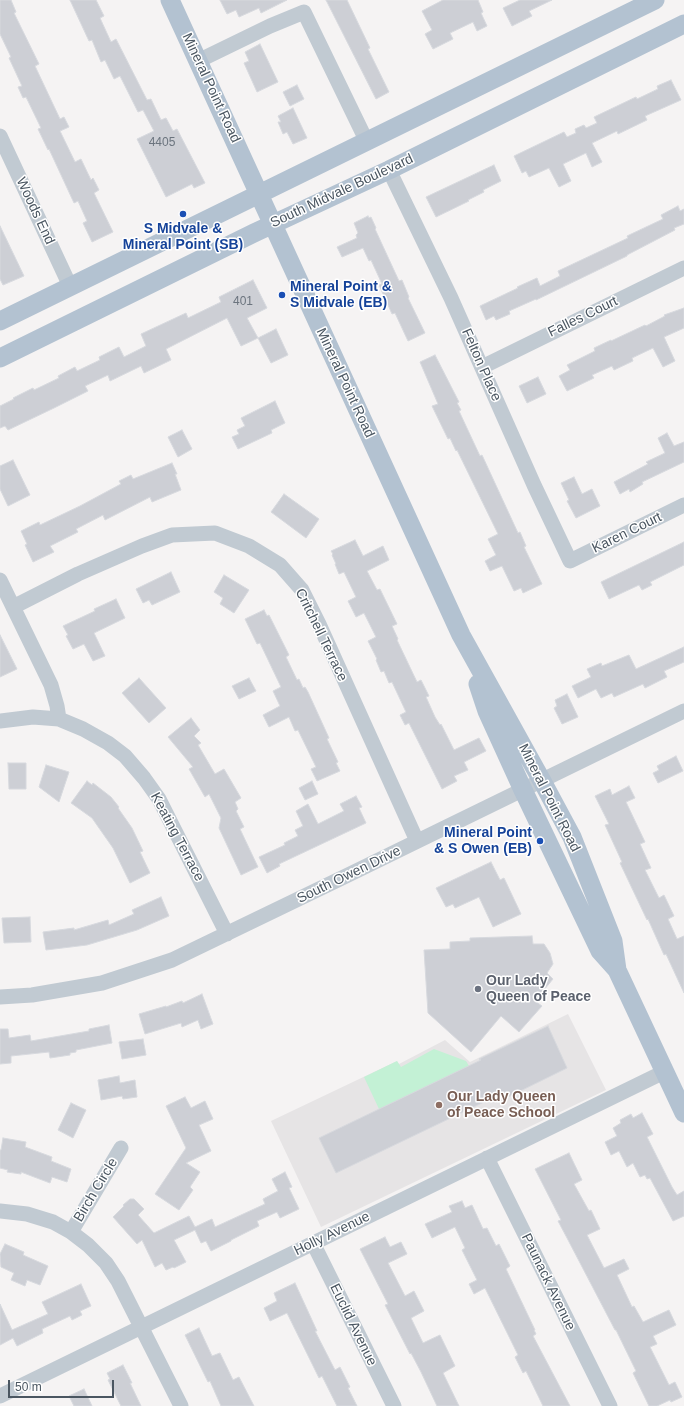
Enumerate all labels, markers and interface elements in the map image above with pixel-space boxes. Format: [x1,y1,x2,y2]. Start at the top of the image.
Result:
street label: Mineral Point Road [178,30,244,146]
house number: 4405 [149,136,175,150]
street label: South Midvale Boulevard [268,150,416,232]
street label: Woods End [12,175,58,247]
marker: S Midvale & Mineral Point (SB) [178,209,188,219]
place label: S Midvale & Mineral Point (SB) [123,221,243,254]
place label: Mineral Point & S Midvale (EB) [290,279,392,312]
marker: Mineral Point & S Midvale (EB) [277,290,287,300]
street label: Falles Court [545,293,621,341]
house number: 401 [233,295,253,309]
street label: Mineral Point Road [312,325,378,441]
street label: Felton Place [458,326,504,404]
street label: Karen Court [589,509,665,557]
street label: Critchell Terrace [291,586,351,684]
street label: Mineral Point Road [514,741,584,855]
street label: Keating Terrace [147,790,207,884]
place label: Mineral Point & S Owen (EB) [434,825,532,858]
marker: Mineral Point & S Owen (EB) [535,836,545,846]
street label: South Owen Drive [294,843,404,907]
place label: Our Lady Queen of Peace [486,973,591,1006]
marker: Our Lady Queen of Peace [473,984,483,994]
place label: Our Lady Queen of Peace School [447,1089,556,1122]
marker: Our Lady Queen of Peace School [434,1100,444,1110]
street label: Birch Circle [70,1155,122,1225]
street label: Holly Avenue [291,1208,373,1260]
street label: Paunack Avenue [517,1231,579,1333]
street label: Euclid Avenue [326,1281,380,1369]
scale bar [10,1372,116,1398]
text: 50 m [15,1380,42,1394]

